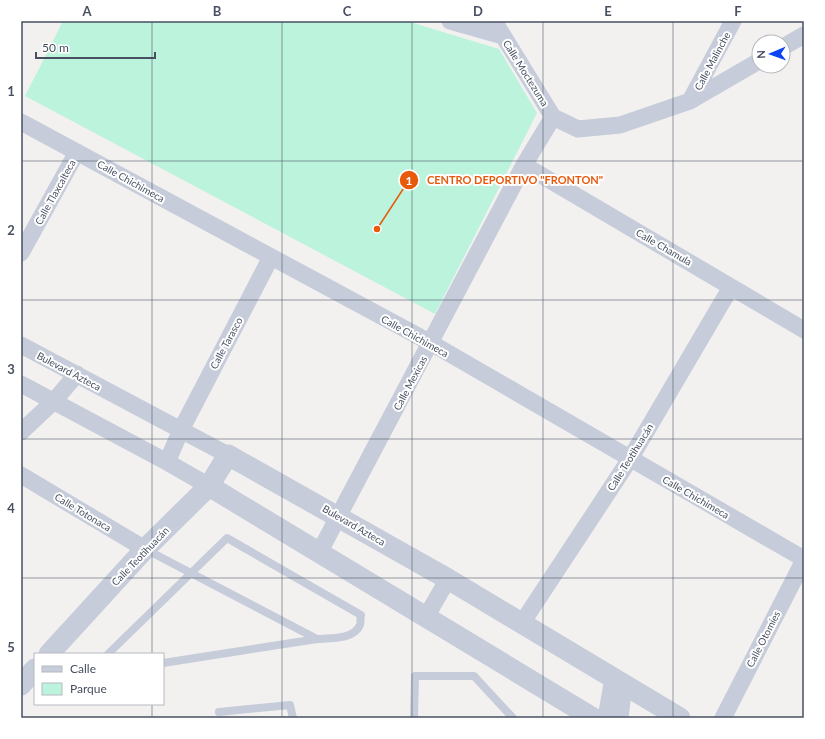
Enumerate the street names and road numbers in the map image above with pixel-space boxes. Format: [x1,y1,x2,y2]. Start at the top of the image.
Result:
street label: Calle Malinche [692,30,732,92]
street label: Calle Moctezuma [501,38,551,108]
street label: Calle Tlaxcalteca [32,157,78,227]
street label: Calle Chichimeca [95,158,167,204]
street label: Calle Chamula [634,226,694,268]
street label: Calle Chichimeca [379,313,451,359]
street label: Calle Tarasco [207,315,245,371]
street label: Bulevard Azteca [35,349,103,393]
street label: Calle Mexicas [391,354,429,412]
street label: Calle Teotihuacán [604,421,656,493]
street label: Calle Chichimeca [661,473,731,521]
street label: Calle Totonaca [53,490,113,534]
street label: Bulevard Azteca [320,502,388,548]
street label: Calle Teotihuacán [109,524,171,588]
street label: Calle Otomíes [744,609,782,669]

